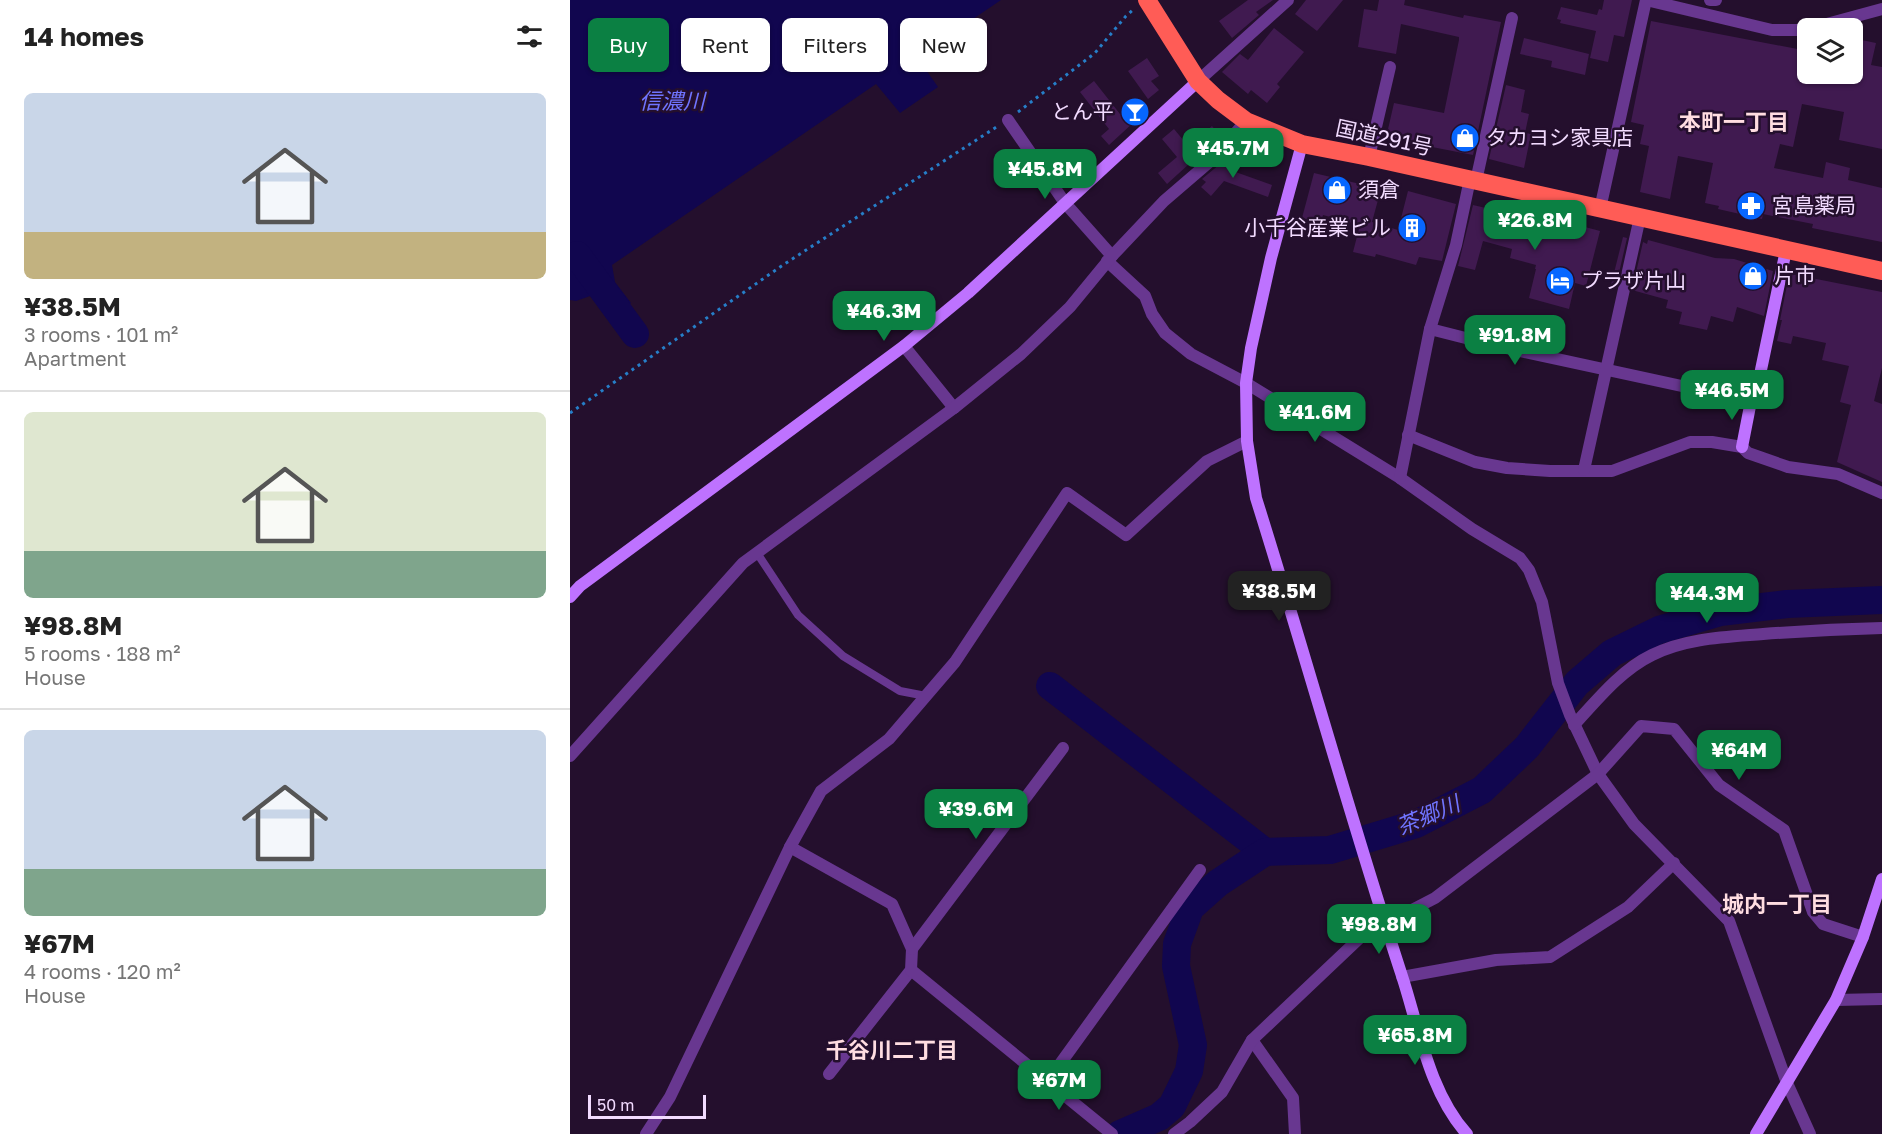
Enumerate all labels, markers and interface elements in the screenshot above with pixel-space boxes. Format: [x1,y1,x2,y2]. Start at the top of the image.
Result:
chip: Buy [588,18,669,72]
chip: Rent [681,18,770,72]
chip: Filters [782,18,888,72]
chip: New [900,18,987,72]
map controls [1797,18,1863,84]
button: layers [1797,18,1863,84]
icon: filters [513,20,546,53]
text: 14 homes [24,21,144,52]
water label: 信濃川 [639,87,707,114]
bar icon: とん平 [1119,96,1151,128]
place label: とん平 [1051,98,1114,124]
district label: 本町一丁目 [1679,108,1789,135]
street label: 国道291号 [1334,114,1435,160]
shop icon: タカヨシ家具店 [1449,122,1481,154]
place label: タカヨシ家具店 [1486,124,1633,150]
pin: ¥45.7M [1184,128,1282,179]
icon: home [231,132,339,240]
text: ¥45.7M [1197,135,1270,159]
pin: ¥45.8M [996,149,1094,200]
text: ¥45.8M [1008,156,1082,180]
shop icon: 須倉 [1321,174,1353,206]
place label: 須倉 [1358,176,1400,202]
pharmacy icon: 宮島薬局 [1735,190,1767,222]
place label: 宮島薬局 [1772,192,1856,218]
pin: ¥26.8M [1486,200,1584,251]
text: ¥26.8M [1497,207,1573,231]
building icon: 小千谷産業ビル [1396,212,1428,244]
place label: 小千谷産業ビル [1244,214,1391,240]
shop icon: 片市 [1737,260,1769,292]
place label: 片市 [1774,262,1816,288]
hotel icon: プラザ片山 [1544,265,1576,297]
place label: プラザ片山 [1581,267,1686,293]
text: ¥38.5M [24,291,121,322]
pin: ¥46.3M [835,291,933,342]
text: ¥46.3M [847,298,921,322]
pin: ¥91.8M [1466,315,1564,366]
text: 3 rooms · 101 m² [24,322,178,346]
text: ¥91.8M [1478,322,1552,346]
text: Apartment [24,346,127,370]
pin: ¥46.5M [1683,370,1781,421]
text: ¥46.5M [1695,377,1769,401]
pin: ¥41.6M [1266,392,1364,443]
text: ¥41.6M [1279,399,1351,423]
icon: home [231,451,339,559]
pin: ¥38.5M [1230,571,1328,622]
pin: ¥44.3M [1658,573,1756,624]
text: ¥38.5M [1242,578,1316,602]
text: ¥44.3M [1670,580,1744,604]
text: ¥98.8M [24,610,122,641]
text: 5 rooms · 188 m² [24,641,181,665]
text: House [24,665,86,689]
pin: ¥64M [1703,730,1775,781]
text: ¥64M [1711,737,1767,761]
icon: home [231,769,339,877]
water label: 茶郷川 [1392,788,1465,840]
pin: ¥39.6M [927,789,1025,840]
text: ¥39.6M [939,796,1014,820]
district label: 城内一丁目 [1722,890,1832,917]
pin: ¥98.8M [1330,904,1428,955]
text: ¥98.8M [1341,911,1417,935]
text: ¥67M [24,928,95,959]
text: 4 rooms · 120 m² [24,959,181,983]
text: House [24,983,86,1007]
pin: ¥65.8M [1366,1015,1464,1066]
text: ¥65.8M [1377,1022,1453,1046]
district label: 千谷川二丁目 [826,1036,958,1063]
pin: ¥67M [1023,1060,1095,1111]
text: ¥67M [1032,1067,1086,1091]
scale bar [588,1092,706,1120]
text: 50 m [597,1095,634,1115]

